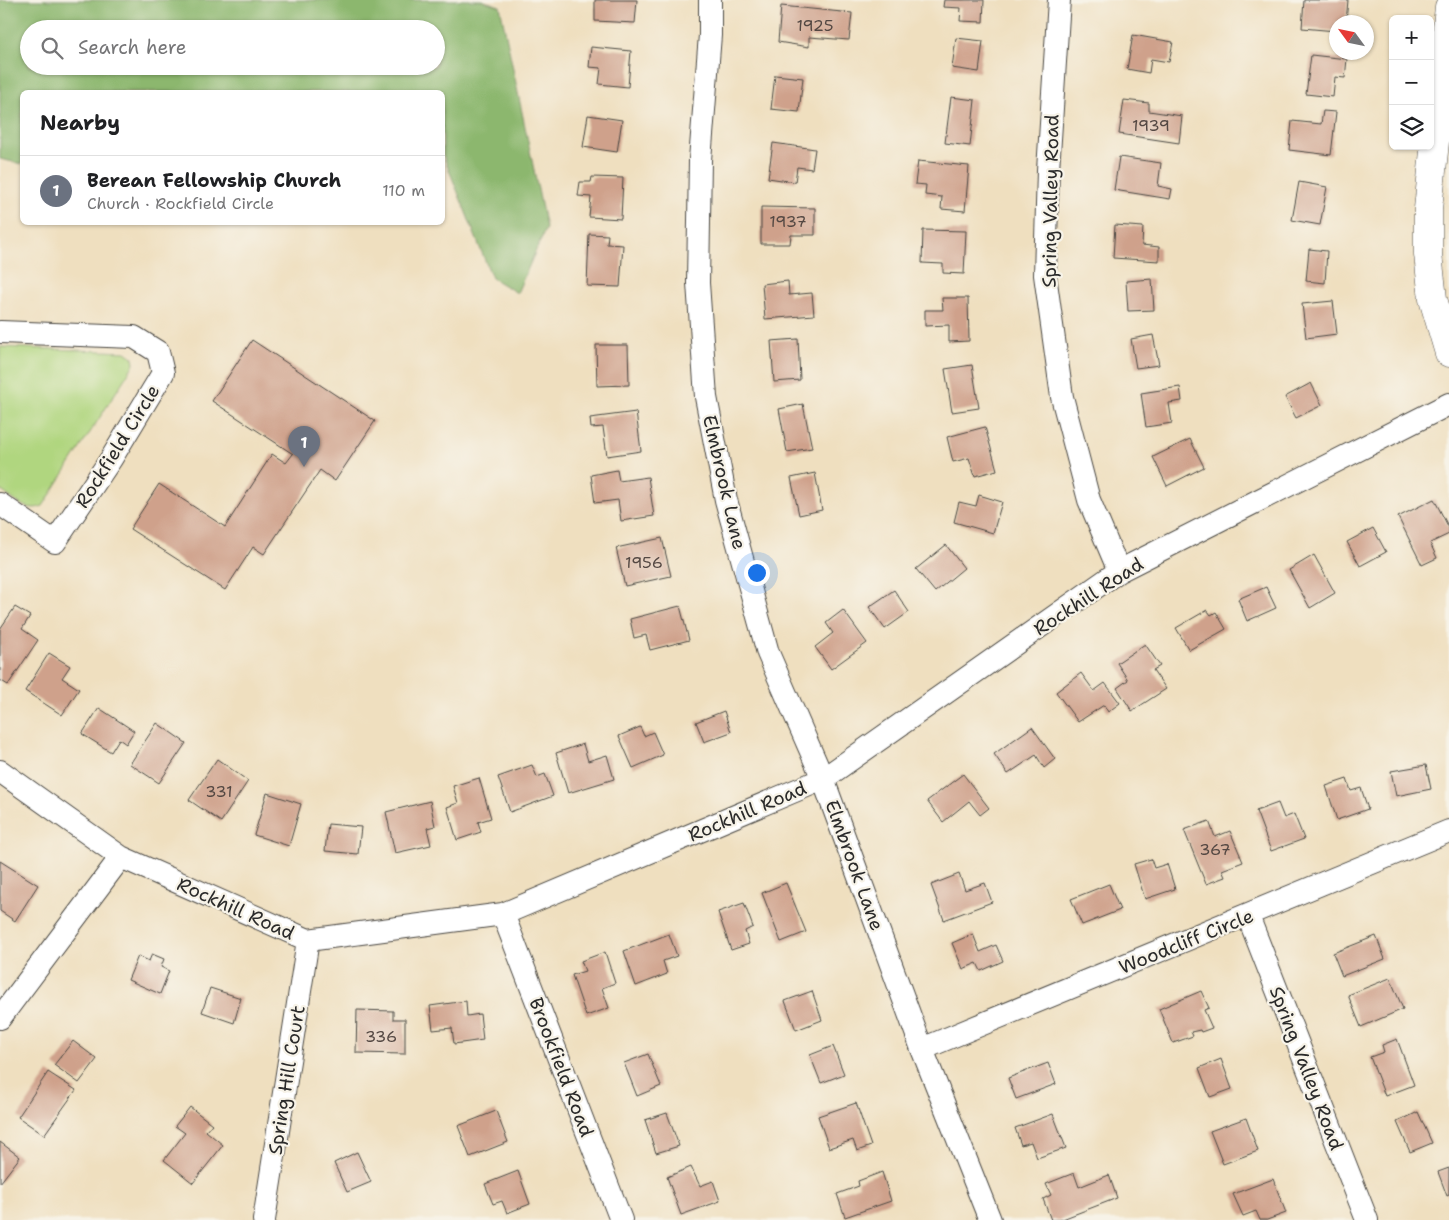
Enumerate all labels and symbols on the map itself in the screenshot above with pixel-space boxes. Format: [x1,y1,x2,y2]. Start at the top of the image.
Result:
house number: 1925 [796,15,834,36]
north arrow [1329,15,1374,60]
street label: Spring Valley Road [1036,114,1065,288]
house number: 1939 [1132,115,1170,136]
house number: 1937 [769,211,807,232]
street label: Rockfield Circle [69,380,165,513]
street label: Elmbrook Lane [697,412,752,552]
pin: 1 [288,426,320,467]
house number: 1956 [625,552,663,573]
street label: Rockhill Road [1029,552,1148,641]
your location [744,560,770,586]
street label: Rockhill Road [684,775,810,848]
house number: 331 [205,781,233,802]
street label: Elmbrook Lane [819,796,890,934]
house number: 367 [1199,839,1231,860]
street label: Rockhill Road [173,871,299,946]
street label: Woodcliff Circle [1115,903,1257,980]
street label: Spring Valley Road [1264,983,1349,1154]
street label: Brookfield Road [523,994,600,1140]
street label: Spring Hill Court [262,1004,311,1156]
house number: 336 [365,1026,397,1047]

